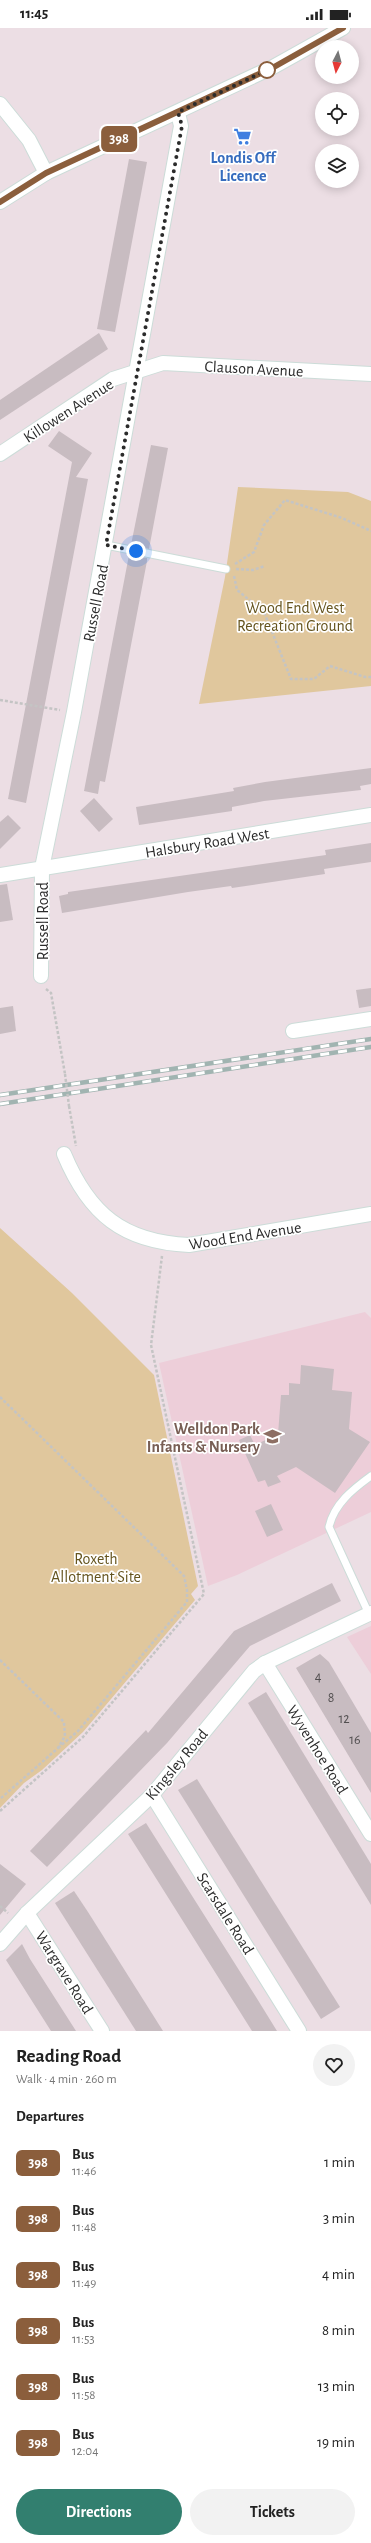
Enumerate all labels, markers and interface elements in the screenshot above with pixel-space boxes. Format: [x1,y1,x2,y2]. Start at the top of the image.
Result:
text: 11:45 [20,6,48,21]
north arrow [315,40,359,84]
map controls [315,40,359,188]
unlabelled marker [258,61,276,79]
button: locate [315,92,359,136]
line badge: 398 [96,126,142,152]
supermarket icon: Londis Off Licence [233,126,253,146]
text: 398 [109,132,129,146]
button: layers [315,144,359,188]
place label: Londis Off Licence [211,150,277,184]
street label: Clauson Avenue [204,358,304,380]
street label: Killowen Avenue [21,376,116,446]
your location [126,541,146,561]
street label: Russell Road [81,563,111,643]
park label: Wood End West Recreation Ground [237,600,353,634]
street label: Halsbury Road West [144,825,270,862]
street label: Russell Road [35,882,51,960]
street label: Wood End Avenue [188,1219,303,1253]
place label: Welldon Park Infants & Nursery [147,1421,261,1456]
school or university icon: Welldon Park Infants & Nursery [263,1427,283,1447]
park label: Roxeth Allotment Site [51,1551,141,1585]
house number: 4 [315,1670,322,1684]
house number: 8 [328,1691,334,1705]
street label: Wyvenhoe Road [283,1702,351,1797]
house number: 12 [338,1712,350,1726]
street label: Kingsley Road [143,1726,212,1804]
house number: 16 [349,1733,361,1747]
street label: Scarsdale Road [194,1870,257,1957]
street label: Wargrave Road [32,1928,96,2017]
button: heart [313,2044,355,2086]
text: Reading Road [16,2047,121,2066]
text: Walk · 4 min · 260 m [16,2073,117,2086]
text: Departures [16,2109,84,2124]
text: Bus [72,2147,94,2162]
text: 1 min [324,2155,355,2170]
text: 398 [28,2156,48,2170]
text: 11:46 [72,2165,96,2178]
text: Bus [72,2203,94,2218]
text: 3 min [323,2211,355,2226]
text: 398 [28,2212,48,2226]
text: 11:48 [72,2221,96,2234]
text: Bus [72,2259,94,2274]
text: 4 min [322,2267,355,2282]
text: 398 [28,2268,48,2282]
text: 11:49 [72,2277,96,2290]
text: Bus [72,2315,94,2330]
text: 8 min [322,2323,355,2338]
text: 398 [28,2324,48,2338]
text: 11:53 [72,2333,95,2346]
text: Bus [72,2371,94,2386]
text: 13 min [318,2379,355,2394]
text: 398 [28,2380,48,2394]
text: 11:58 [72,2389,96,2402]
text: Bus [72,2427,94,2442]
text: 19 min [317,2435,355,2450]
text: 398 [28,2436,48,2450]
text: 12:04 [72,2445,98,2458]
button: Directions [16,2489,182,2535]
button: Tickets [190,2489,355,2535]

